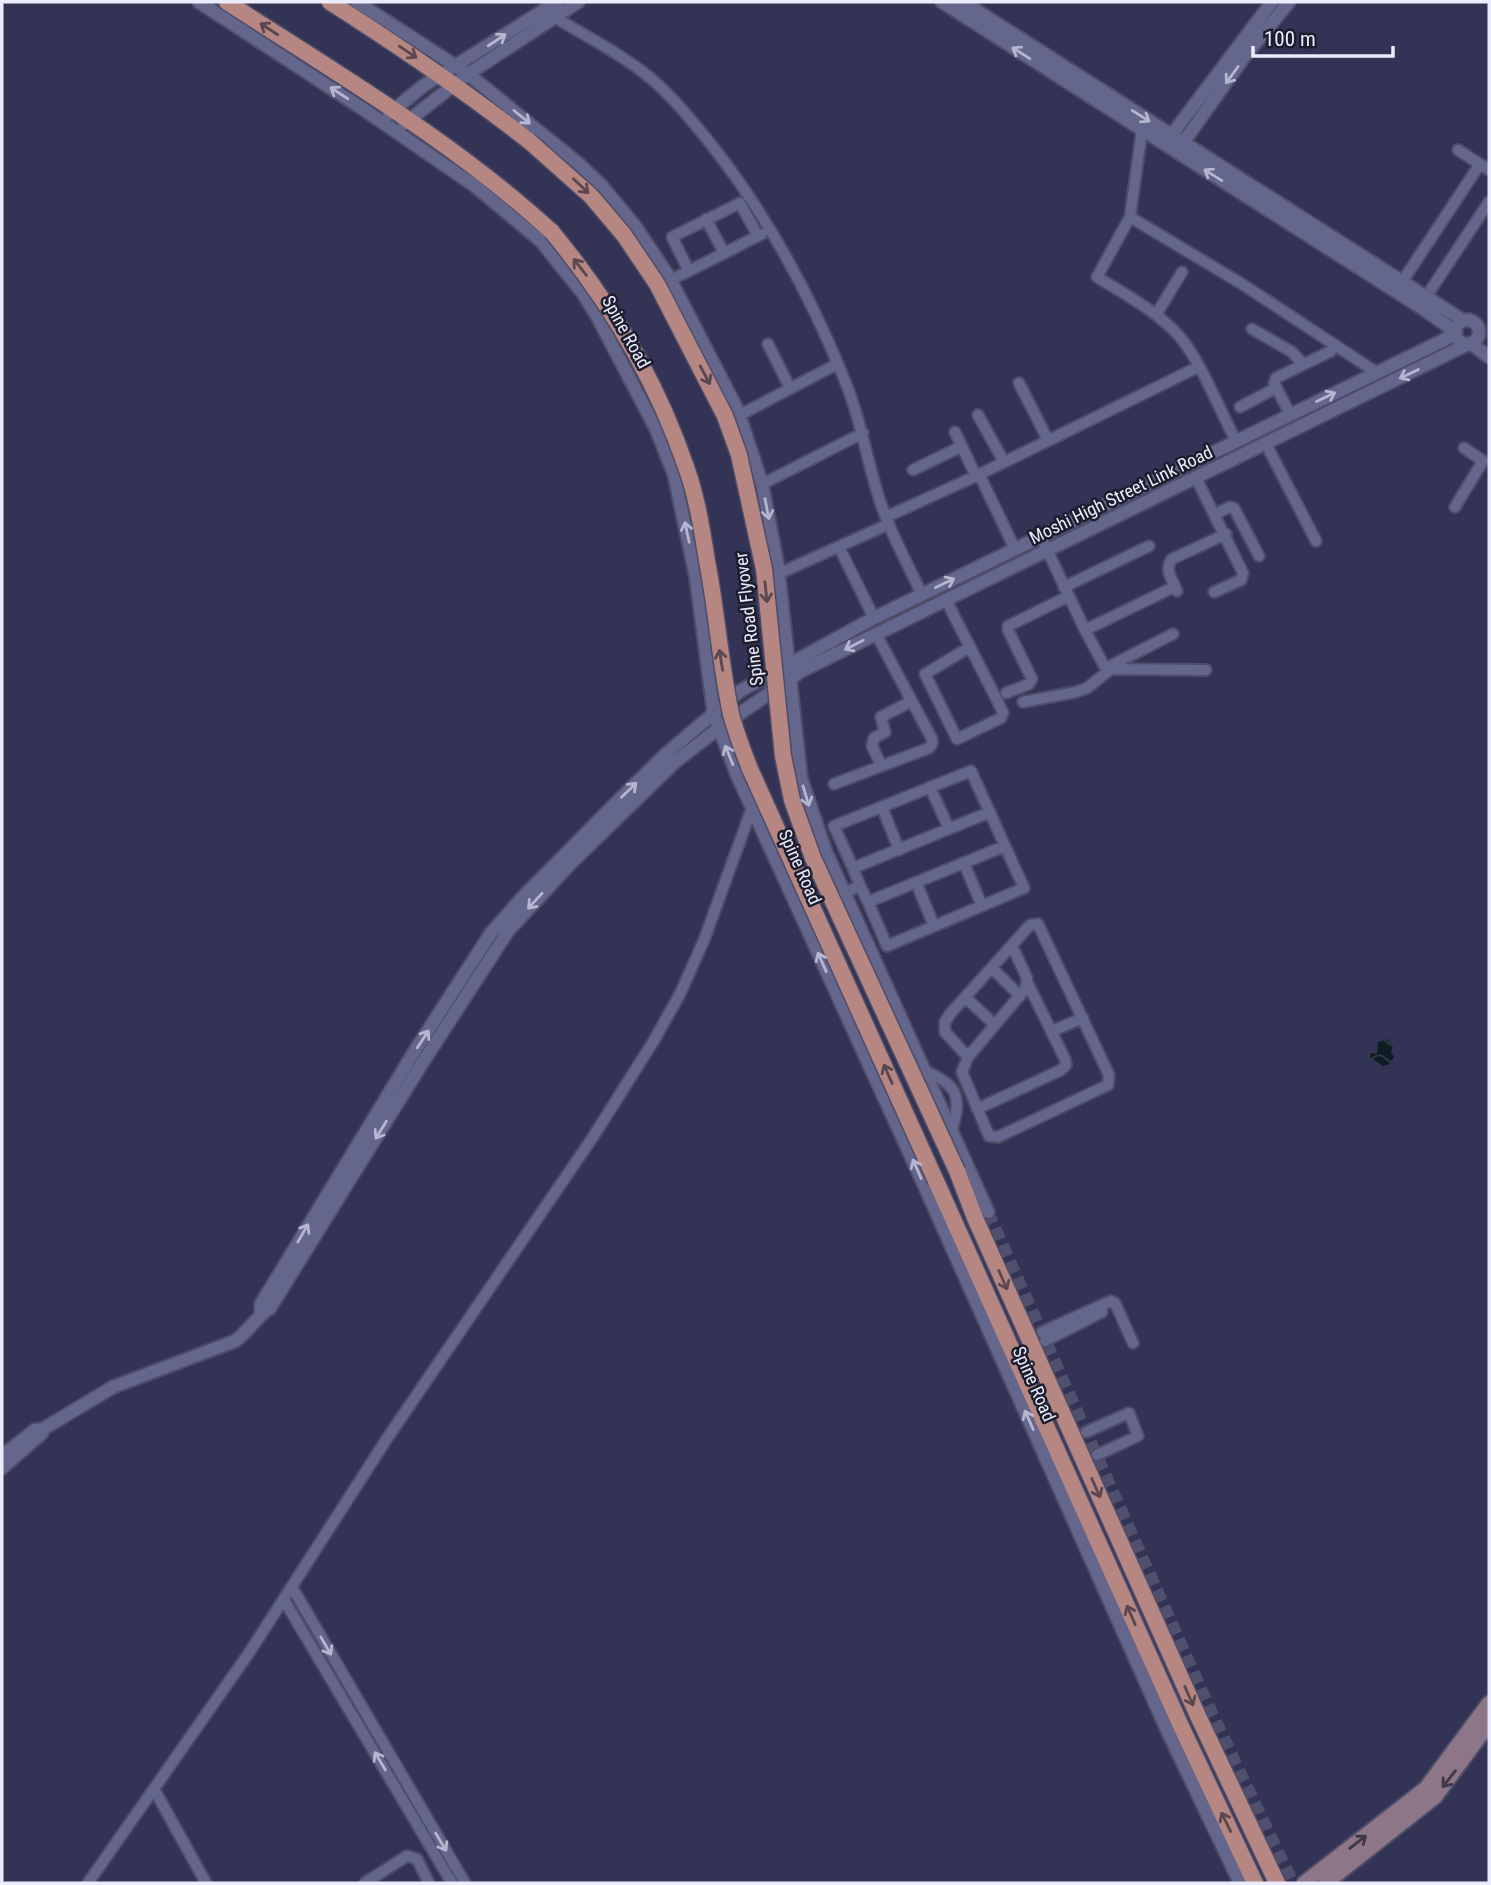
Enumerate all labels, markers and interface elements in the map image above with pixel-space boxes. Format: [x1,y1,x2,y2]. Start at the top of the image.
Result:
scale bar [1253,14,1393,58]
one-way arrow [259,22,279,36]
text: 100 m [1264,27,1316,51]
one-way arrow [487,33,506,48]
one-way arrow [398,45,417,59]
one-way arrow [1012,46,1032,60]
one-way arrow [1225,65,1239,84]
one-way arrow [330,86,349,101]
one-way arrow [512,109,530,125]
one-way arrow [1131,109,1151,123]
one-way arrow [1204,168,1224,182]
one-way arrow [572,177,589,194]
one-way arrow [572,258,588,276]
street label: Spine Road [598,292,655,372]
one-way arrow [698,364,712,385]
one-way arrow [1399,368,1420,382]
one-way arrow [1315,389,1336,403]
street label: Moshi High Street Link Road [1026,441,1216,548]
one-way arrow [760,497,774,520]
one-way arrow [679,521,693,544]
street label: Spine Road Flyover [730,551,767,687]
one-way arrow [934,576,955,590]
one-way arrow [760,581,773,603]
one-way arrow [844,639,865,653]
one-way arrow [714,649,727,671]
one-way arrow [722,744,735,766]
one-way arrow [620,781,637,798]
one-way arrow [800,785,813,807]
street label: Spine Road [775,826,826,908]
one-way arrow [527,892,543,910]
one-way arrow [815,952,828,973]
one-way arrow [416,1030,430,1050]
one-way arrow [881,1064,894,1085]
one-way arrow [373,1120,388,1139]
one-way arrow [910,1159,923,1180]
one-way arrow [296,1223,310,1243]
one-way arrow [997,1269,1010,1290]
street label: Spine Road [1009,1343,1060,1425]
one-way arrow [1022,1410,1035,1431]
one-way arrow [1090,1477,1103,1498]
one-way arrow [1124,1605,1137,1626]
one-way arrow [319,1636,333,1656]
one-way arrow [1183,1684,1196,1706]
one-way arrow [373,1752,387,1772]
one-way arrow [1441,1769,1456,1788]
one-way arrow [1218,1812,1232,1833]
one-way arrow [434,1832,448,1852]
one-way arrow [1349,1834,1367,1849]

